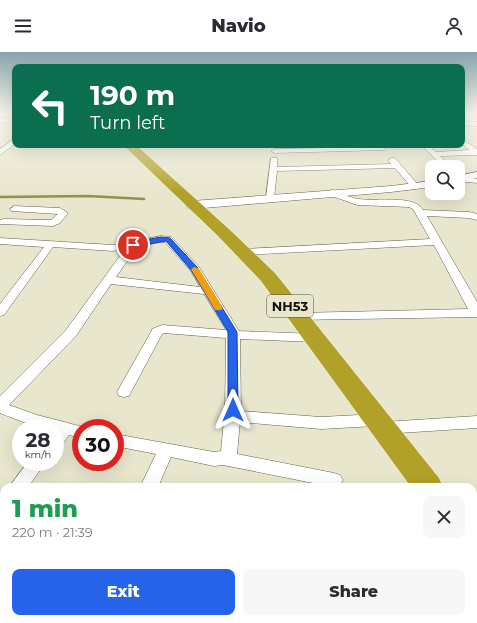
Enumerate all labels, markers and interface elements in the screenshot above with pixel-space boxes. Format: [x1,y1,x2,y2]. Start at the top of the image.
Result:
icon: menu [12,15,34,37]
text: Navio [211,15,266,37]
icon: person [443,15,465,37]
text: 190 m [90,78,175,112]
icon: left [24,80,76,132]
text: Turn left [90,112,165,134]
map controls [425,160,465,200]
button: search [425,160,465,200]
pin [116,228,150,262]
icon: arrive [122,234,144,256]
road number: NH53 [267,295,313,317]
position arrow [212,389,254,431]
speed limit sign: 30 [72,419,124,471]
text: 28 [26,428,51,452]
text: km/h [25,448,51,461]
text: 1 min [12,494,78,523]
button: close [423,496,465,538]
text: 220 m · 21:39 [12,524,93,540]
button: Exit [12,569,235,615]
button: Share [243,569,465,615]

